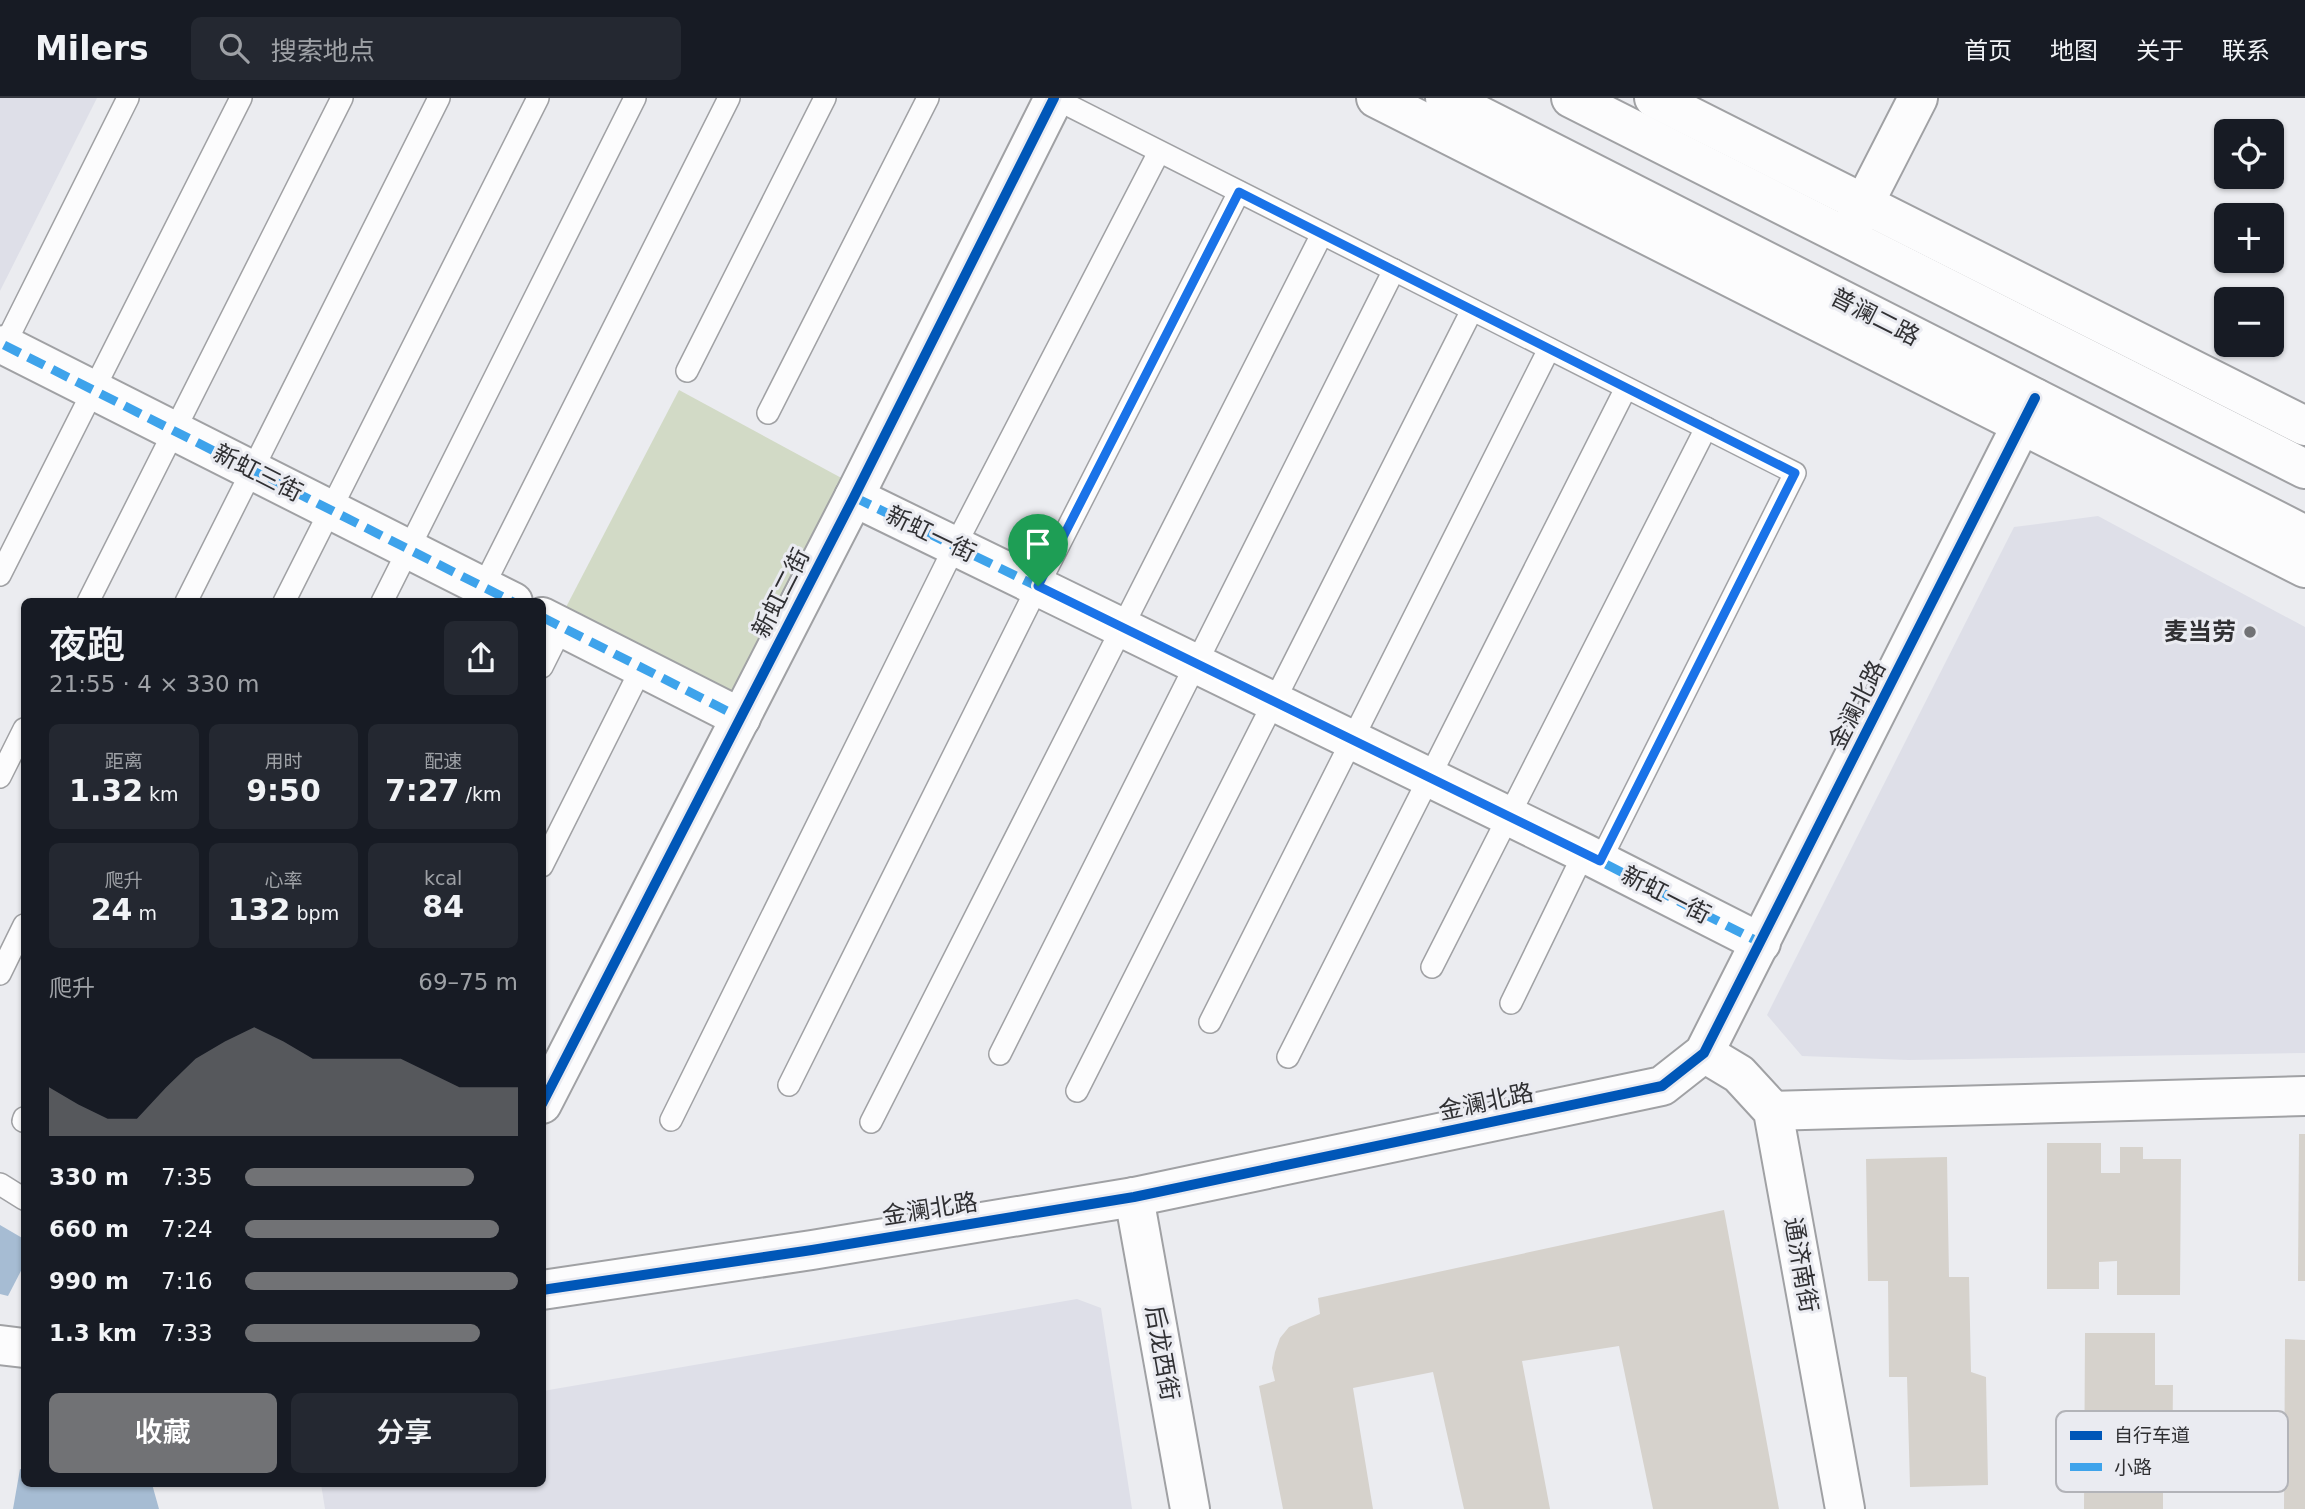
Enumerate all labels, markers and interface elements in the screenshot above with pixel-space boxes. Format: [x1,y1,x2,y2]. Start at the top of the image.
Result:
search box [191,17,681,80]
text: Milers [35,29,149,68]
icon: search [215,29,253,67]
text: 搜索地点 [271,36,375,66]
text: 首页 [1964,37,2012,65]
text: 地图 [2050,37,2098,65]
text: 关于 [2136,37,2184,65]
text: 联系 [2222,37,2270,65]
map controls [2214,119,2284,357]
button: locate [2214,119,2284,189]
button: + [2214,203,2284,273]
street label: 普澜二路 [1826,283,1924,351]
button: − [2214,287,2284,357]
street label: 新虹三街 [209,439,307,507]
street label: 新虹一街 [882,500,980,568]
pin [1008,514,1068,586]
icon: arrive [1019,525,1057,563]
street label: 新虹二街 [747,544,815,642]
place label: 麦当劳 [2164,618,2236,646]
button: share [444,621,518,695]
text: 夜跑 [49,623,125,667]
marker: 麦当劳 [2242,624,2258,640]
street label: 金澜北路 [1823,656,1891,754]
text: 21:55 · 4 × 330 m [49,671,259,697]
text: 距离 [105,750,143,772]
text: 用时 [264,750,303,772]
text: 配速 [424,750,462,772]
text: 1.32 [69,773,143,808]
text: 9:50 [246,773,321,808]
text: 7:27 [385,773,460,808]
text: km [143,783,179,805]
text: /km [460,783,501,805]
street label: 新虹一街 [1617,861,1715,929]
text: kcal [424,867,462,889]
text: 爬升 [105,869,143,891]
text: 心率 [264,869,303,891]
text: 84 [422,889,464,924]
text: 24 [91,892,132,927]
text: 132 [228,892,290,927]
text: m [132,902,157,924]
text: bpm [290,902,339,924]
text: 69–75 m [418,969,518,995]
text: 爬升 [49,975,95,1001]
street label: 金澜北路 [1436,1078,1536,1126]
text: 330 m [49,1164,129,1190]
text: 7:35 [161,1164,213,1190]
street label: 金澜北路 [880,1188,980,1230]
street label: 通济南街 [1779,1215,1823,1315]
text: 660 m [49,1216,129,1242]
text: 7:24 [161,1216,213,1242]
text: 990 m [49,1268,129,1294]
text: 7:16 [161,1268,213,1294]
street label: 后龙西街 [1140,1303,1184,1403]
text: 1.3 km [49,1320,137,1346]
text: 7:33 [161,1320,213,1346]
button: 收藏 [49,1393,277,1473]
button: 分享 [291,1393,518,1473]
legend [2056,1411,2288,1492]
text: 自行车道 [2114,1424,2190,1446]
text: 小路 [2114,1456,2152,1478]

